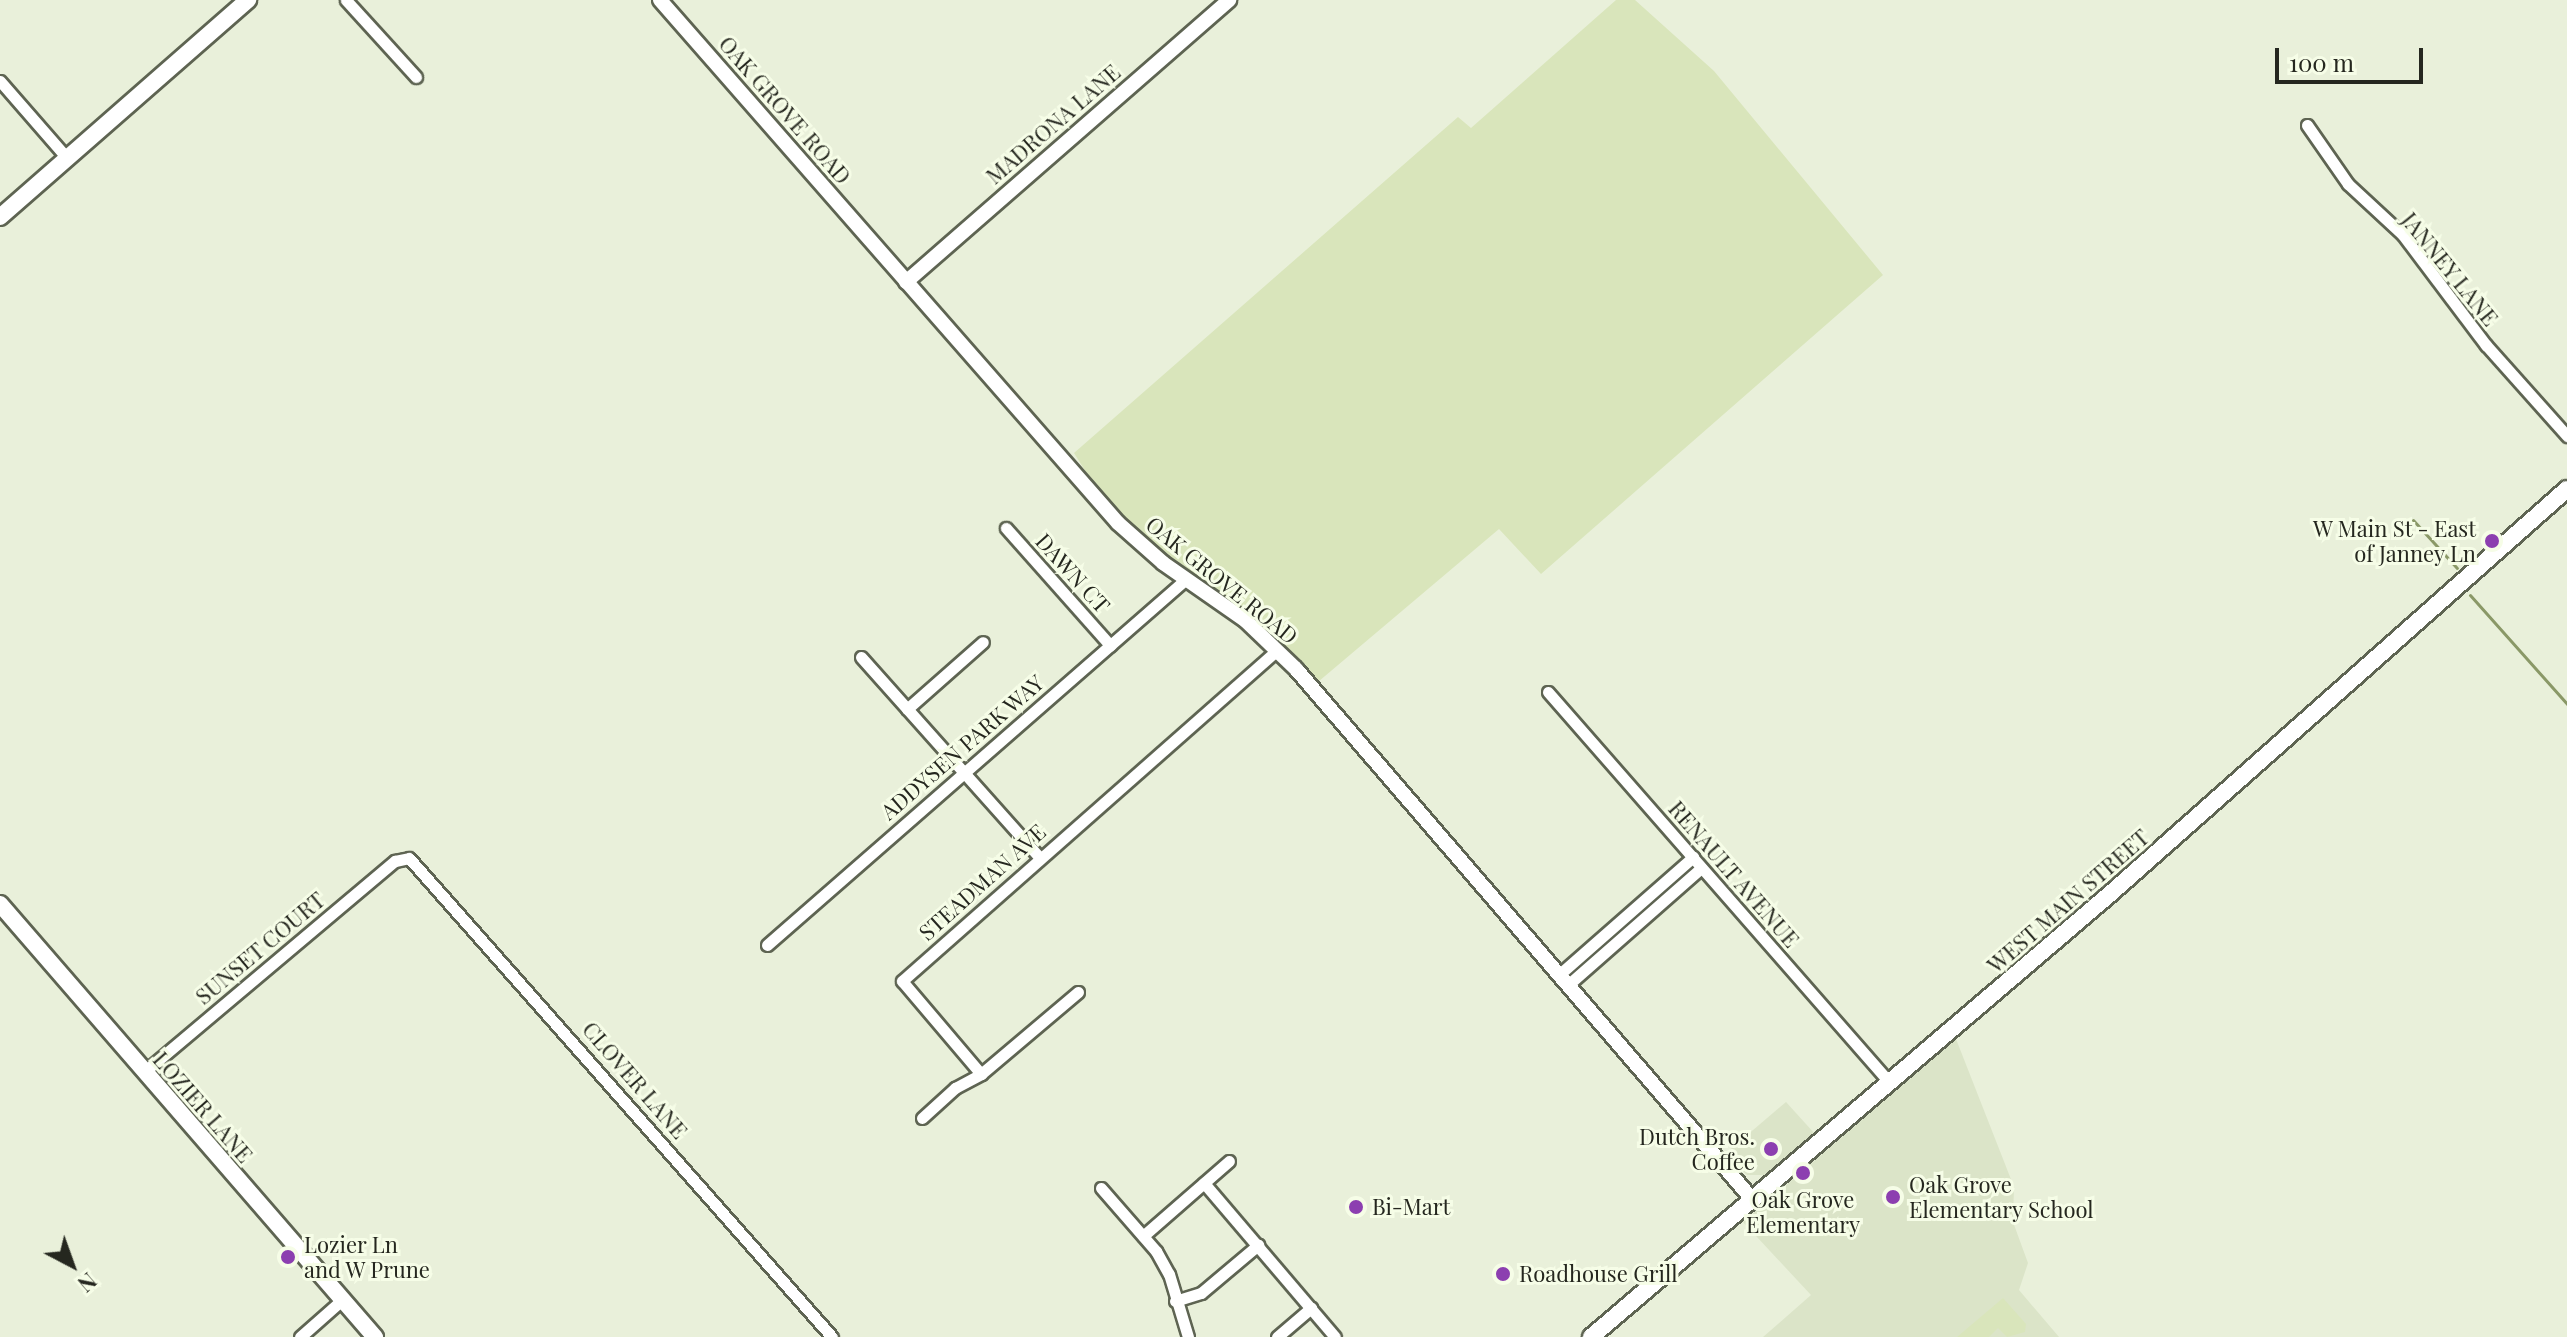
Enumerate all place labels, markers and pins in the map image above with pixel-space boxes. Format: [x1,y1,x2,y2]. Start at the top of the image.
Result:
place label: W Main St - East of Janney Ln [2312,515,2476,566]
marker: W Main St - East of Janney Ln [2483,532,2501,550]
place label: Dutch Bros. Coffee [1639,1123,1755,1174]
marker: Dutch Bros. Coffee [1762,1140,1780,1158]
marker: Oak Grove Elementary [1794,1164,1812,1182]
place label: Oak Grove Elementary School [1909,1171,2094,1222]
place label: Oak Grove Elementary [1746,1186,1860,1238]
marker: Oak Grove Elementary School [1884,1188,1902,1206]
place label: Bi-Mart [1372,1194,1450,1220]
marker: Bi-Mart [1347,1198,1365,1216]
place label: Lozier Ln and W Prune [304,1231,431,1282]
marker: Lozier Ln and W Prune [279,1248,297,1266]
place label: Roadhouse Grill [1519,1261,1678,1287]
marker: Roadhouse Grill [1494,1265,1512,1283]

